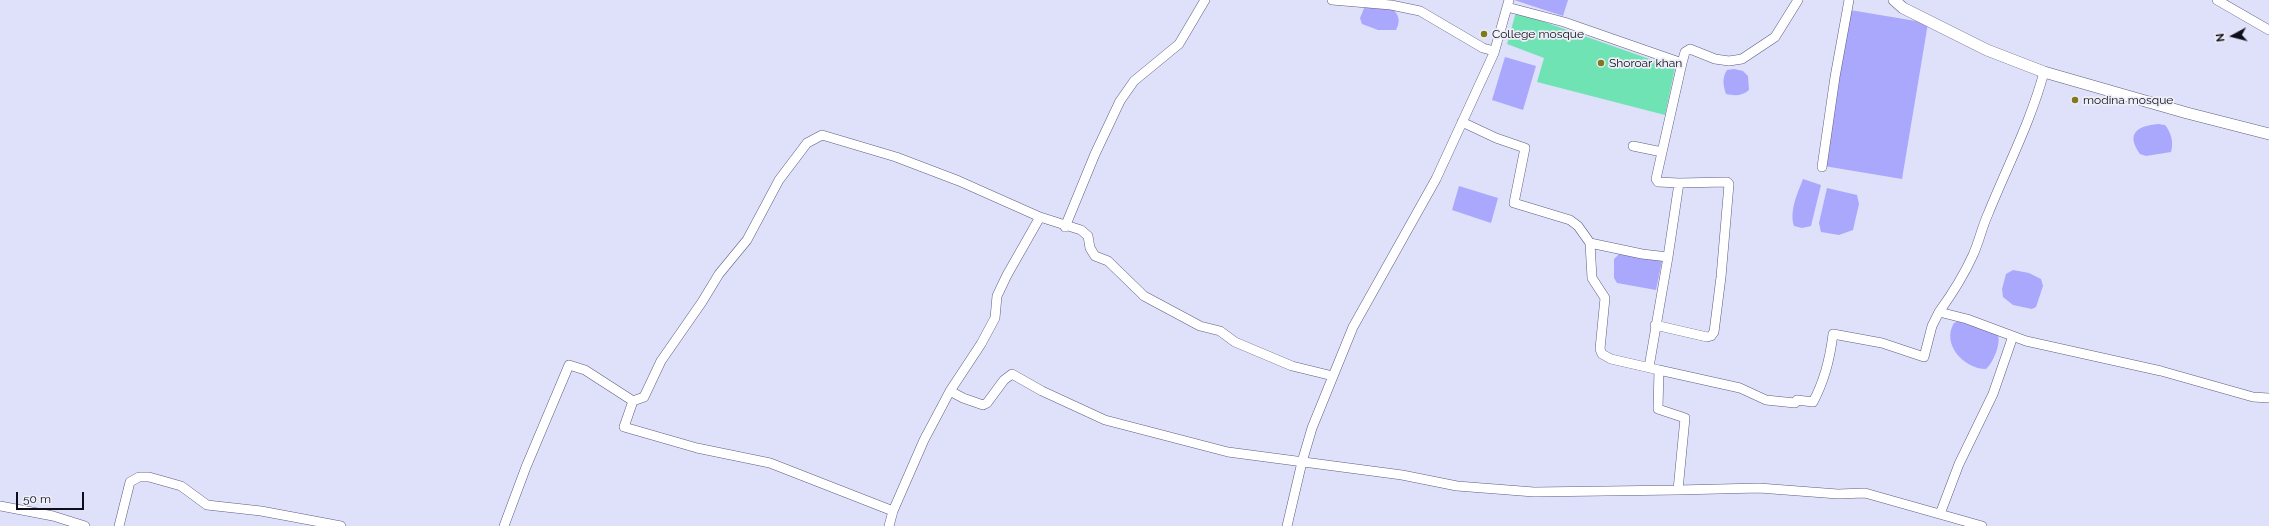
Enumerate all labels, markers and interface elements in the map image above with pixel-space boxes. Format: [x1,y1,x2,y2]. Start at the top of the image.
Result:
north arrow [2213,16,2253,56]
place label: College mosque [1492,27,1584,41]
marker: College mosque [1479,29,1489,39]
text: N [2214,33,2228,42]
place label: Shoroar khan [1609,56,1682,70]
marker: Shoroar khan [1596,58,1606,68]
place label: modina mosque [2083,93,2173,107]
marker: modina mosque [2070,95,2080,105]
scale bar [18,484,86,510]
text: 50 m [23,492,51,506]

